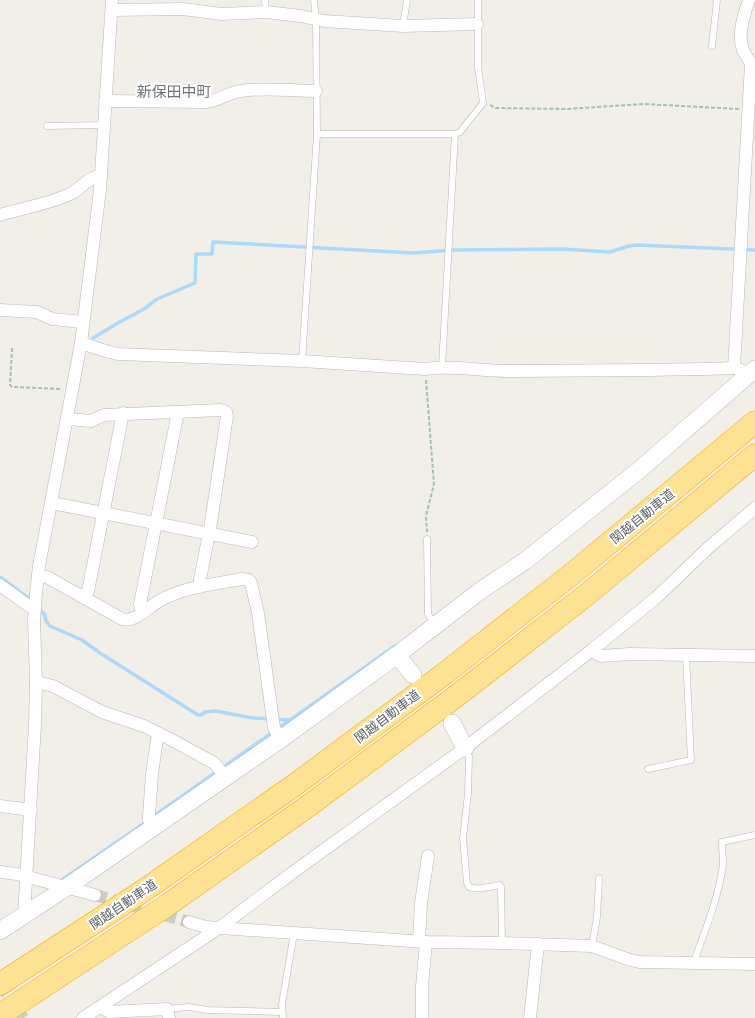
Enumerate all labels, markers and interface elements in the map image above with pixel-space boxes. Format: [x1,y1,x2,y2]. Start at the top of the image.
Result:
district label: 新保田中町 [136,82,212,100]
street label: 関越自動車道 [607,485,677,547]
street label: 関越自動車道 [351,686,423,746]
street label: 関越自動車道 [86,876,160,932]

